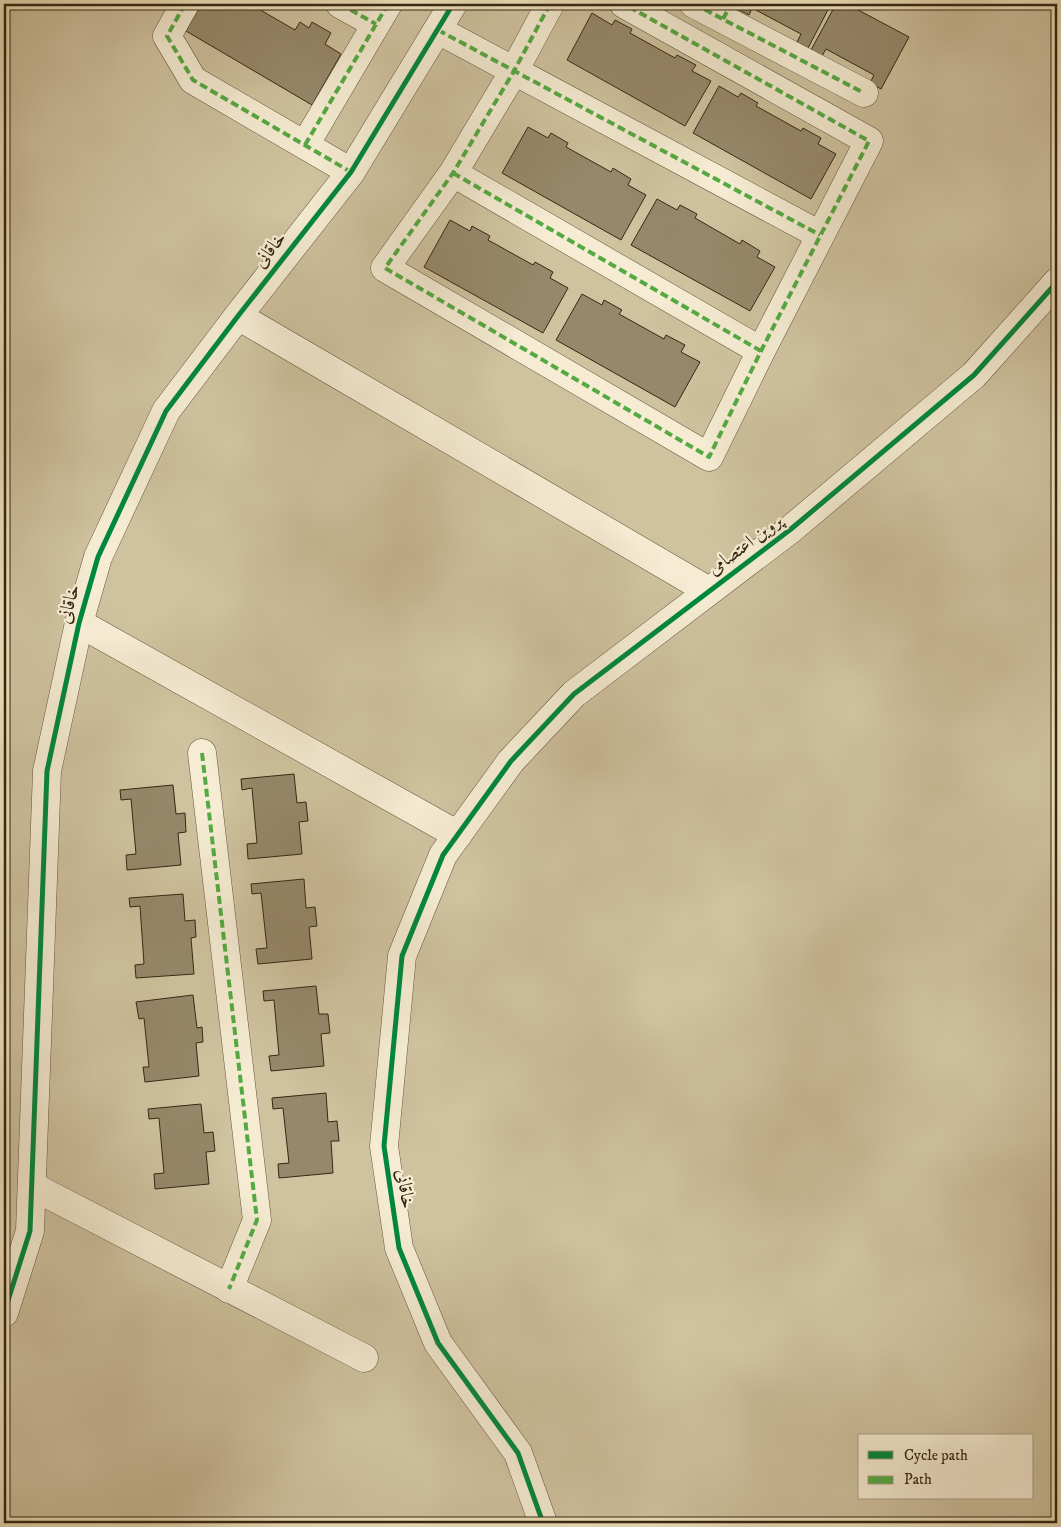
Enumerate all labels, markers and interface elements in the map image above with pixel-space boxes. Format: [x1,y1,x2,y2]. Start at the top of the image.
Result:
street label: خاقانی [249,227,291,273]
street label: پروین اعتصامی [703,508,788,581]
street label: خاقانی [53,582,85,626]
street label: خاقانی [391,1168,419,1210]
legend [858,1434,1034,1500]
text: Cycle path [904,1446,968,1465]
text: Path [904,1470,932,1489]

